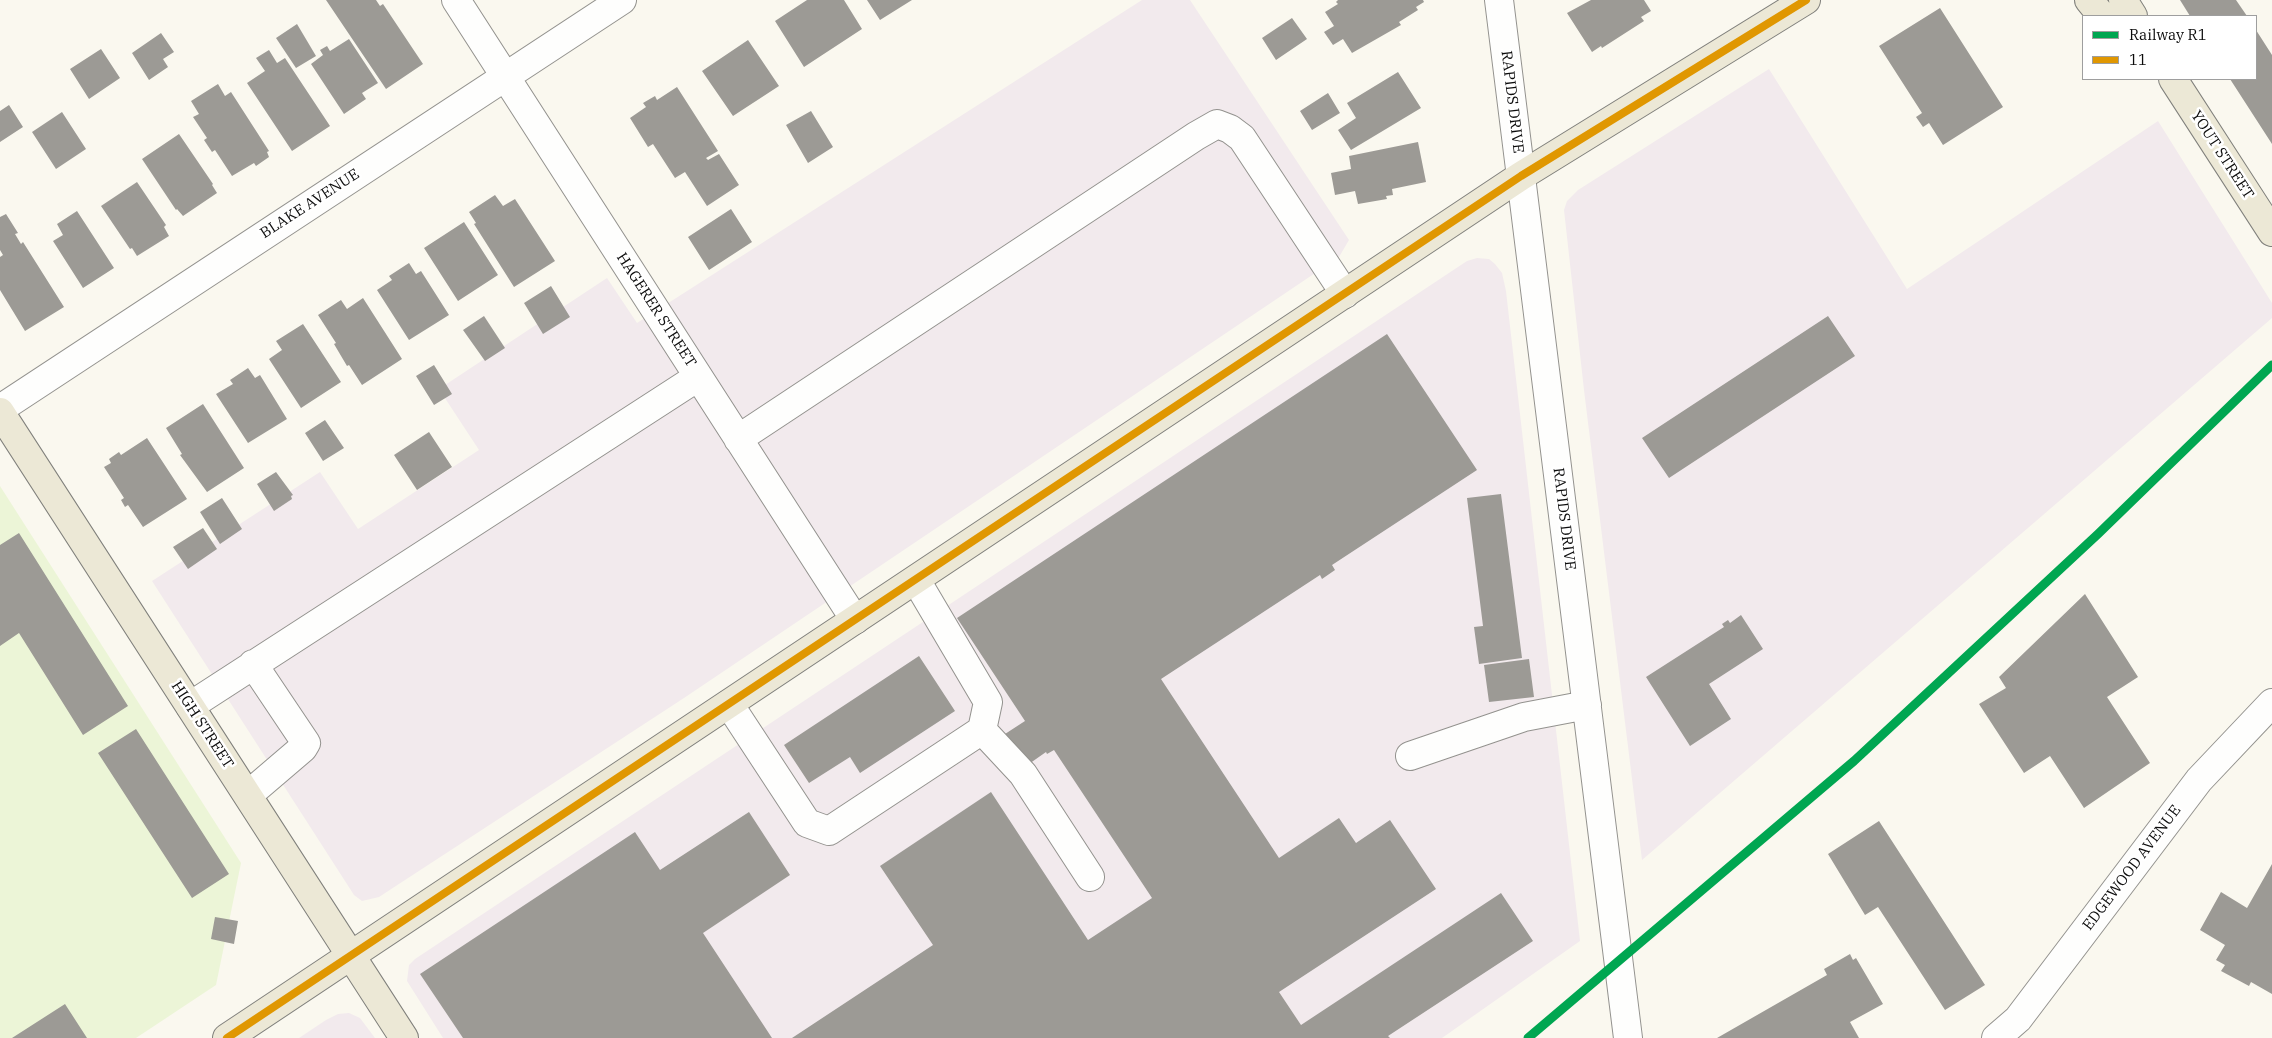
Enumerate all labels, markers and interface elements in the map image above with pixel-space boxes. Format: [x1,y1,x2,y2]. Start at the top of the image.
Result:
legend [2082,15,2257,80]
text: Railway R1 [2129,25,2207,44]
street label: RAPIDS DRIVE [1497,50,1527,154]
text: 11 [2129,50,2147,69]
street label: YOUT STREET [2187,108,2257,202]
street label: BLAKE AVENUE [257,165,363,243]
street label: HAGERER STREET [612,249,700,371]
street label: RAPIDS DRIVE [1549,467,1579,571]
street label: HIGH STREET [167,678,237,772]
street label: EDGEWOOD AVENUE [2079,802,2185,934]

